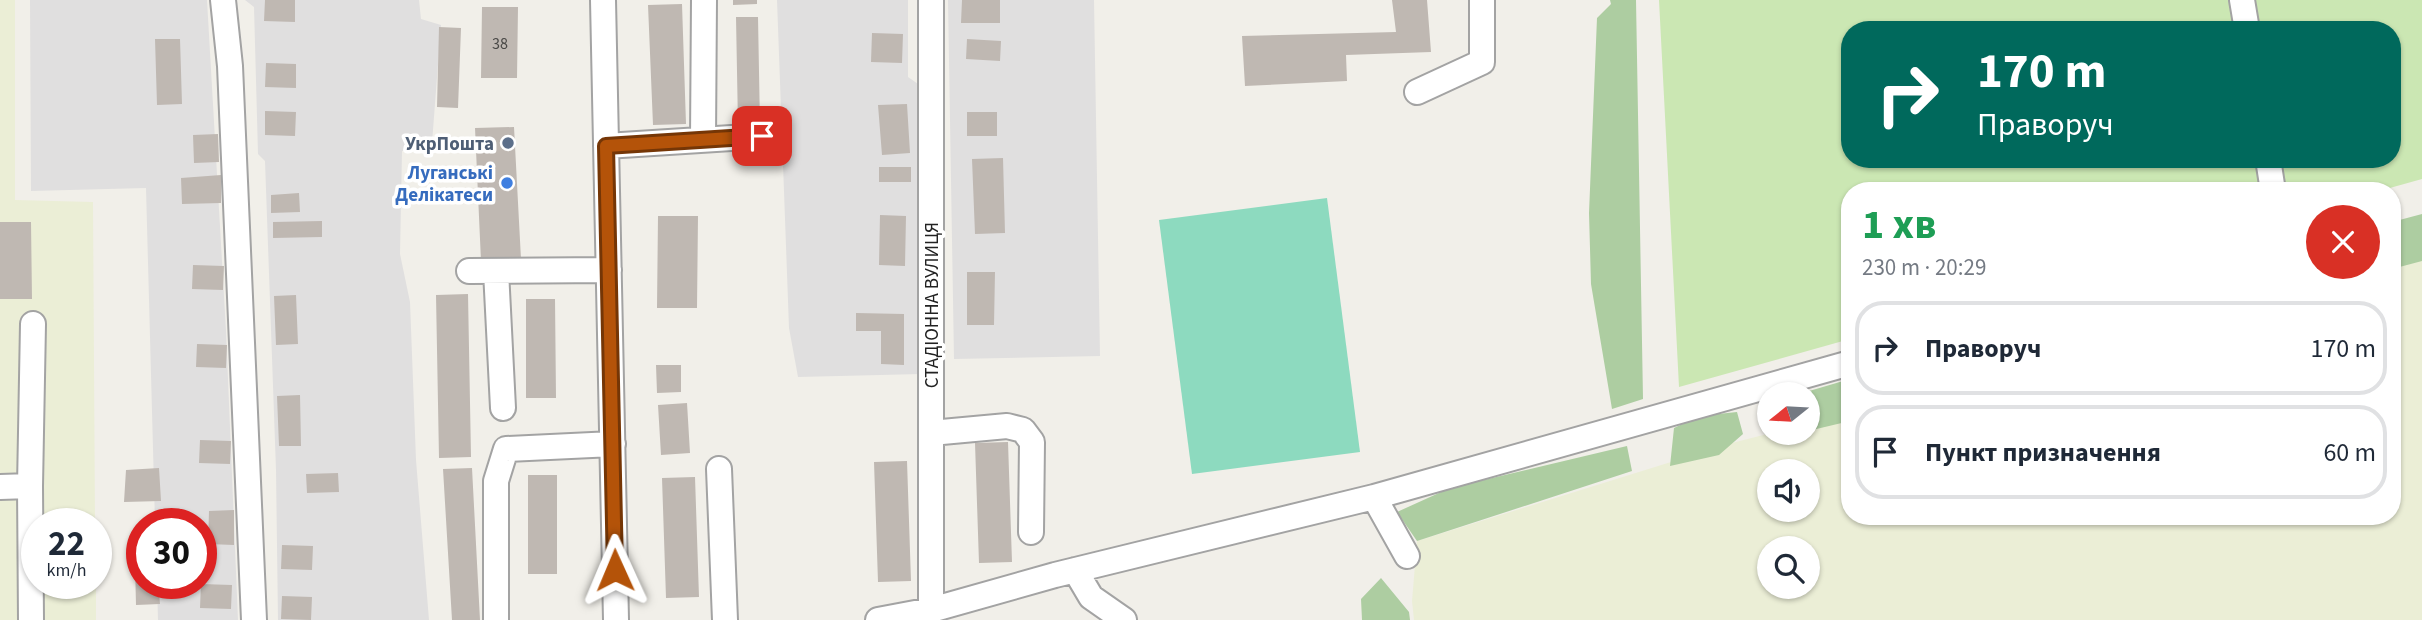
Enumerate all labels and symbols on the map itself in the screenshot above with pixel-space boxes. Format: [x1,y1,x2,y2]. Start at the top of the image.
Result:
house number: 38 [492,33,508,55]
pin [732,106,792,166]
place label: УкрПошта [405,131,494,158]
marker: УкрПошта [500,135,516,151]
place label: Луганські Делікатеси [395,160,493,209]
marker: Луганські Делікатеси [499,175,515,191]
street label: СТАДІОННА ВУЛИЦЯ [919,222,946,388]
north arrow [1757,382,1820,444]
speed limit sign: 30 [126,508,217,599]
position arrow [578,533,652,607]

